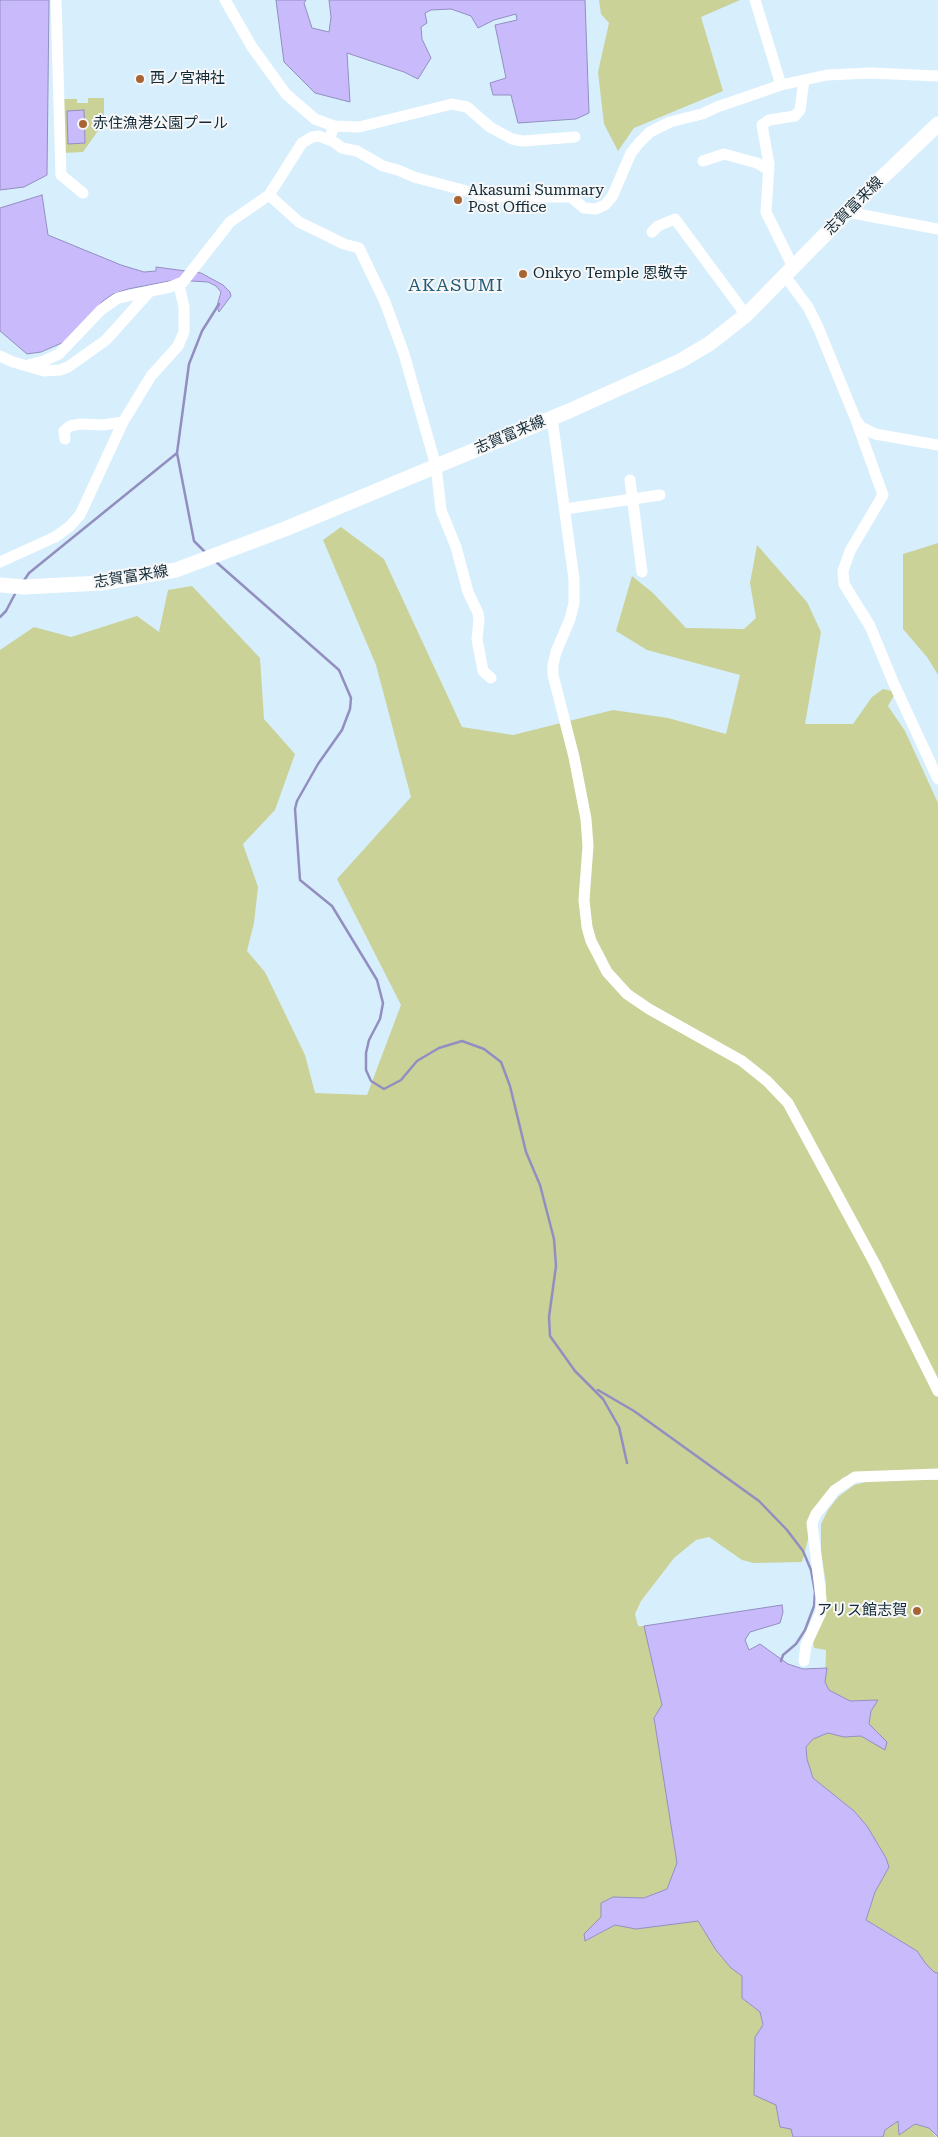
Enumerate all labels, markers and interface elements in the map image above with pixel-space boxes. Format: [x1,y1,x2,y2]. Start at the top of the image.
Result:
place label: 西ノ宮神社 [150,70,225,88]
marker: 西ノ宮神社 [134,73,146,85]
place label: 赤住漁港公園プール [93,115,228,133]
marker: 赤住漁港公園プール [77,118,89,130]
street label: 志賀富来線 [821,173,887,239]
place label: Akasumi Summary Post Office [468,182,604,217]
marker: Akasumi Summary Post Office [452,194,464,206]
place label: Onkyo Temple 恩敬寺 [533,265,688,283]
marker: Onkyo Temple 恩敬寺 [517,268,529,280]
district label: AKASUMI [407,275,505,297]
street label: 志賀富来線 [472,412,548,458]
street label: 志賀富来線 [93,562,169,592]
place label: アリス館志賀 [817,1602,907,1620]
marker: アリス館志賀 [911,1605,923,1617]

